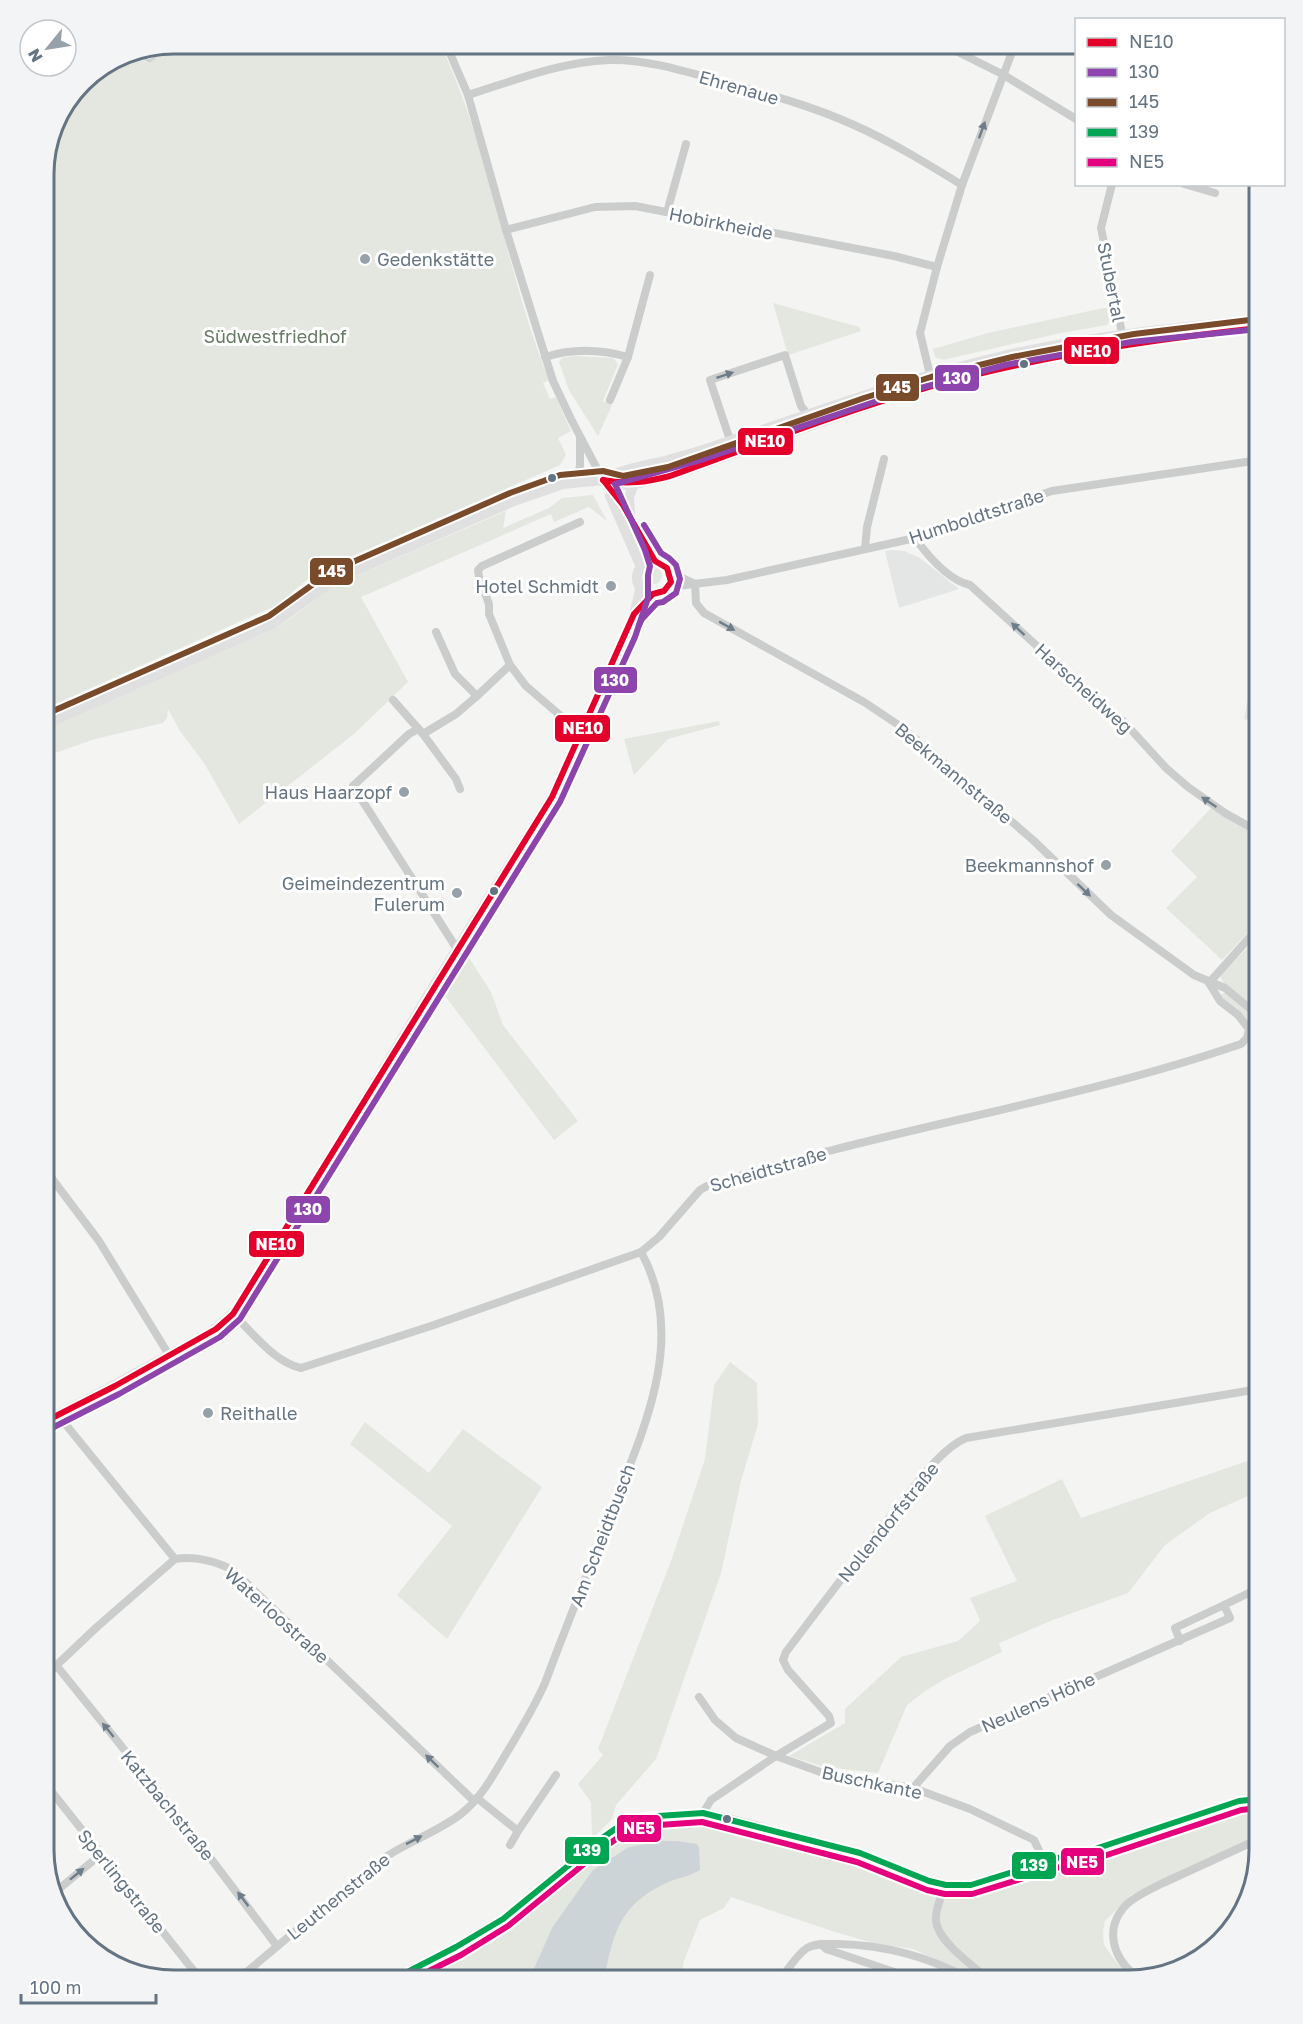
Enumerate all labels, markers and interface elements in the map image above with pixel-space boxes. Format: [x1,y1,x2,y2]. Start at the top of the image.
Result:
north arrow [18,18,78,78]
legend [1075,18,1285,186]
text: NE10 [1129,30,1174,52]
text: N [23,45,47,66]
text: 130 [1129,60,1159,82]
street label: Ehrenaue [697,65,781,109]
text: 145 [1129,90,1159,112]
text: 139 [1129,120,1159,142]
one-way arrow [978,121,987,139]
text: NE5 [1129,150,1164,172]
street label: Hobirkheide [667,202,775,244]
street label: Stubertal [1093,240,1131,324]
place label: Gedenkstätte [377,248,494,270]
marker: Gedenkstätte [358,252,372,266]
park label: Südwestfriedhof [203,325,347,347]
line badge: NE10 [1063,336,1120,365]
text: NE10 [1071,341,1111,361]
unlabelled marker [1018,358,1030,370]
line badge: 130 [934,364,980,392]
text: 130 [943,368,971,388]
one-way arrow [716,370,734,379]
line badge: 145 [875,373,920,402]
text: 145 [883,377,911,397]
line badge: NE10 [737,427,794,456]
text: NE10 [745,431,785,451]
unlabelled marker [546,472,558,484]
street label: Humboldtstraße [906,484,1046,548]
line badge: 145 [309,557,354,586]
text: 145 [318,561,346,581]
place label: Hotel Schmidt [475,575,599,597]
marker: Hotel Schmidt [604,579,618,593]
one-way arrow [719,621,736,631]
one-way arrow [1011,622,1026,636]
street label: Harscheidweg [1031,638,1137,738]
line badge: 130 [593,666,638,694]
text: 130 [601,670,629,690]
line badge: NE10 [554,714,611,743]
text: NE10 [563,718,603,738]
street label: Beekmannstraße [891,718,1017,828]
place label: Haus Haarzopf [265,781,392,803]
marker: Haus Haarzopf [397,785,411,799]
one-way arrow [1201,797,1217,808]
place label: Beekmannshof [965,854,1094,876]
marker: Beekmannshof [1099,858,1113,872]
place label: Geimeindezentrum Fulerum [282,872,445,915]
one-way arrow [1076,883,1091,896]
unlabelled marker [488,885,500,897]
marker: Geimeindezentrum Fulerum [450,886,464,900]
street label: Scheidtstraße [707,1142,829,1196]
line badge: 130 [285,1195,331,1224]
text: 130 [294,1199,322,1219]
line badge: NE10 [248,1230,305,1258]
text: NE10 [256,1234,296,1254]
place label: Reithalle [220,1402,298,1424]
marker: Reithalle [201,1406,215,1420]
street label: Nollendorfstraße [833,1458,943,1586]
street label: Am Scheidtbusch [565,1461,639,1609]
street label: Waterloostraße [220,1562,334,1668]
street label: Neulens Höhe [978,1667,1098,1737]
one-way arrow [102,1722,115,1738]
street label: Katzbachstraße [117,1745,219,1865]
one-way arrow [424,1754,439,1768]
street label: Buschkante [820,1761,924,1803]
unlabelled marker [721,1813,733,1825]
line badge: NE5 [616,1814,662,1843]
text: NE5 [623,1818,655,1838]
street label: Sperlingstraße [73,1825,171,1937]
one-way arrow [406,1835,423,1845]
line badge: 139 [564,1836,610,1865]
text: 139 [573,1840,601,1860]
line badge: NE5 [1060,1847,1105,1876]
street label: Leuthenstraße [282,1848,394,1944]
line badge: 139 [1011,1851,1057,1880]
text: NE5 [1066,1852,1098,1872]
text: 139 [1020,1855,1048,1875]
one-way arrow [69,1868,85,1881]
one-way arrow [237,1892,249,1907]
scale bar [21,1967,156,2005]
text: 100 m [30,1976,81,1998]

